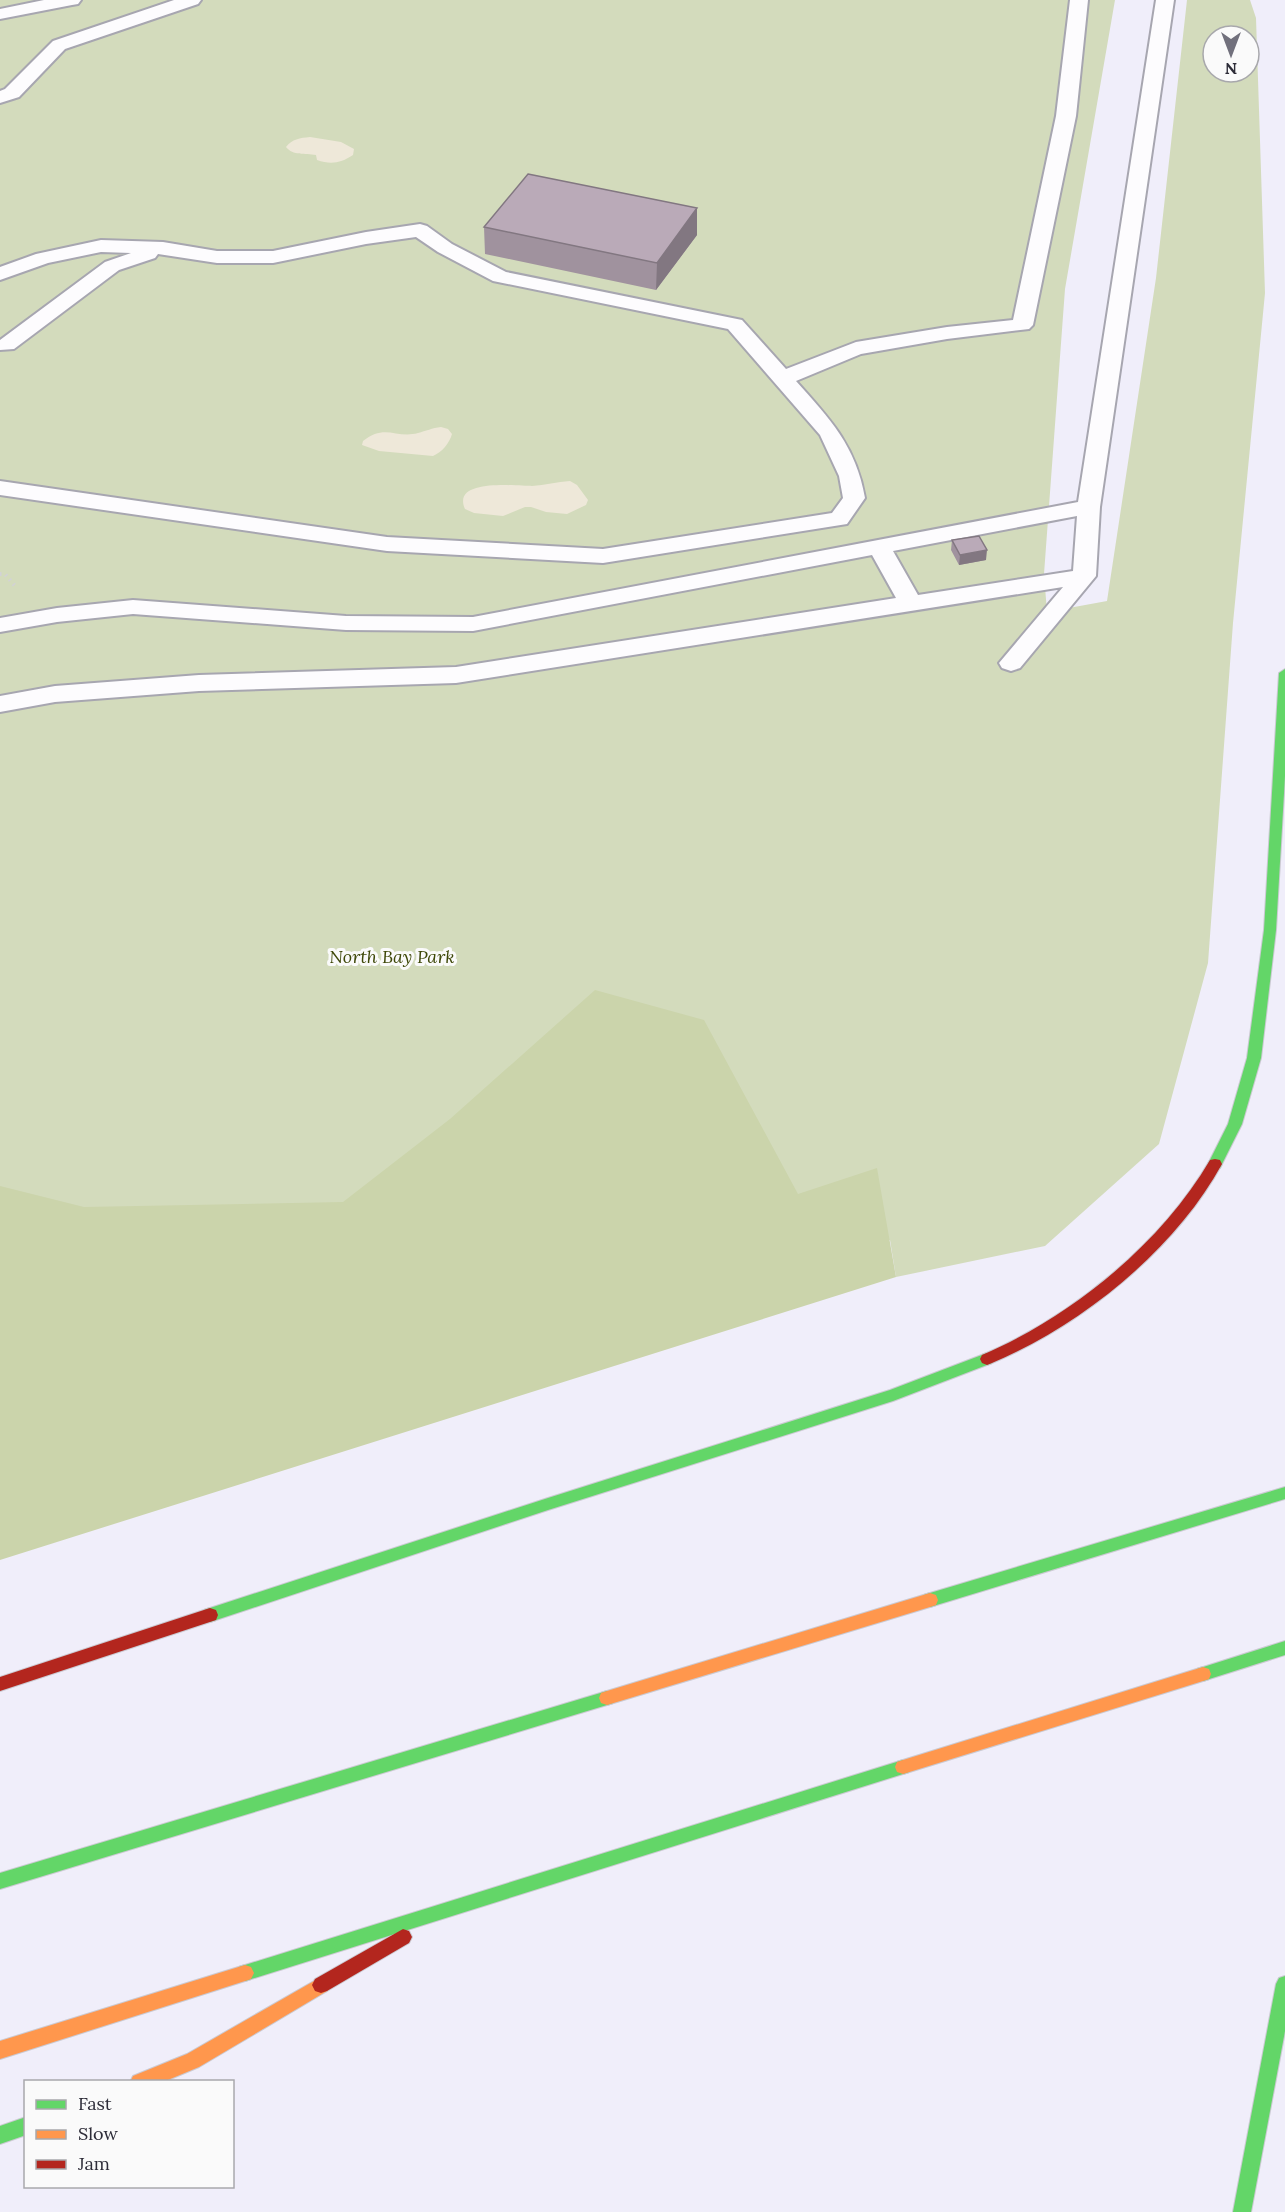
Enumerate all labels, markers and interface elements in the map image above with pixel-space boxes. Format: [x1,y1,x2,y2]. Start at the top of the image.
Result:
north arrow [1201,24,1261,84]
text: N [1225,59,1237,79]
park label: North Bay Park [329,945,455,968]
legend [24,2080,234,2188]
text: Fast [78,2092,112,2115]
text: Slow [78,2122,118,2145]
text: Jam [77,2152,110,2175]

